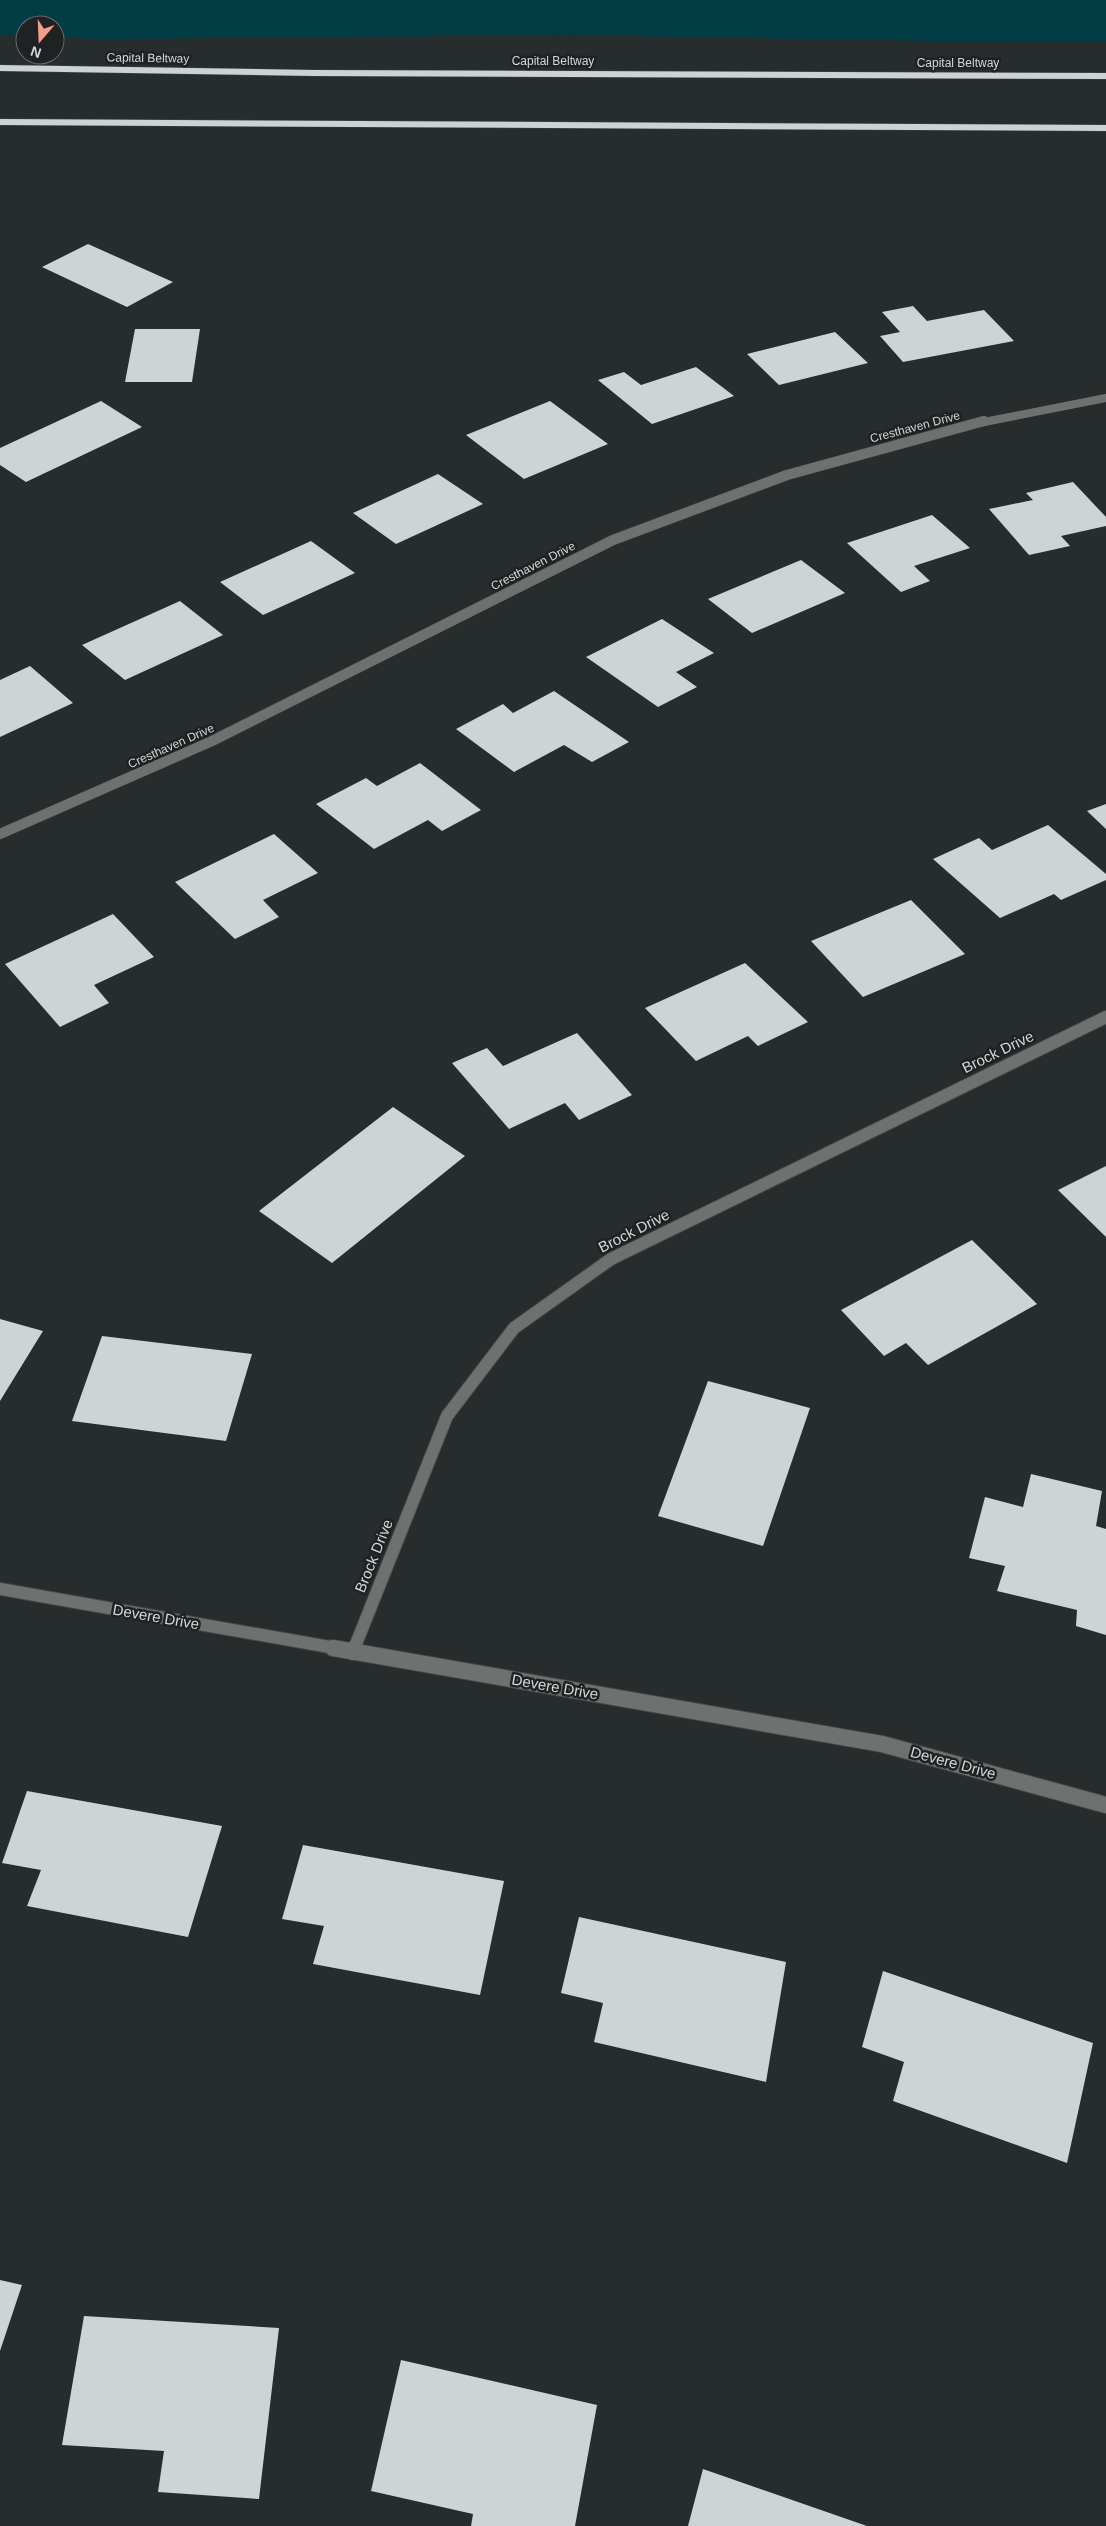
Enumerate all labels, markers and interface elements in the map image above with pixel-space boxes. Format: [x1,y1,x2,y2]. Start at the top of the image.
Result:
north arrow [15,15,65,65]
text: N [28,43,43,62]
street label: Capital Beltway [107,50,189,66]
street label: Capital Beltway [512,54,594,68]
street label: Capital Beltway [917,56,999,70]
street label: Cresthaven Drive [868,408,962,446]
street label: Cresthaven Drive [489,539,578,593]
street label: Cresthaven Drive [126,721,216,771]
street label: Brock Drive [959,1027,1036,1076]
street label: Brock Drive [595,1205,672,1256]
street label: Brock Drive [351,1517,396,1595]
street label: Devere Drive [112,1601,201,1632]
street label: Devere Drive [511,1671,600,1702]
street label: Devere Drive [909,1743,998,1782]

